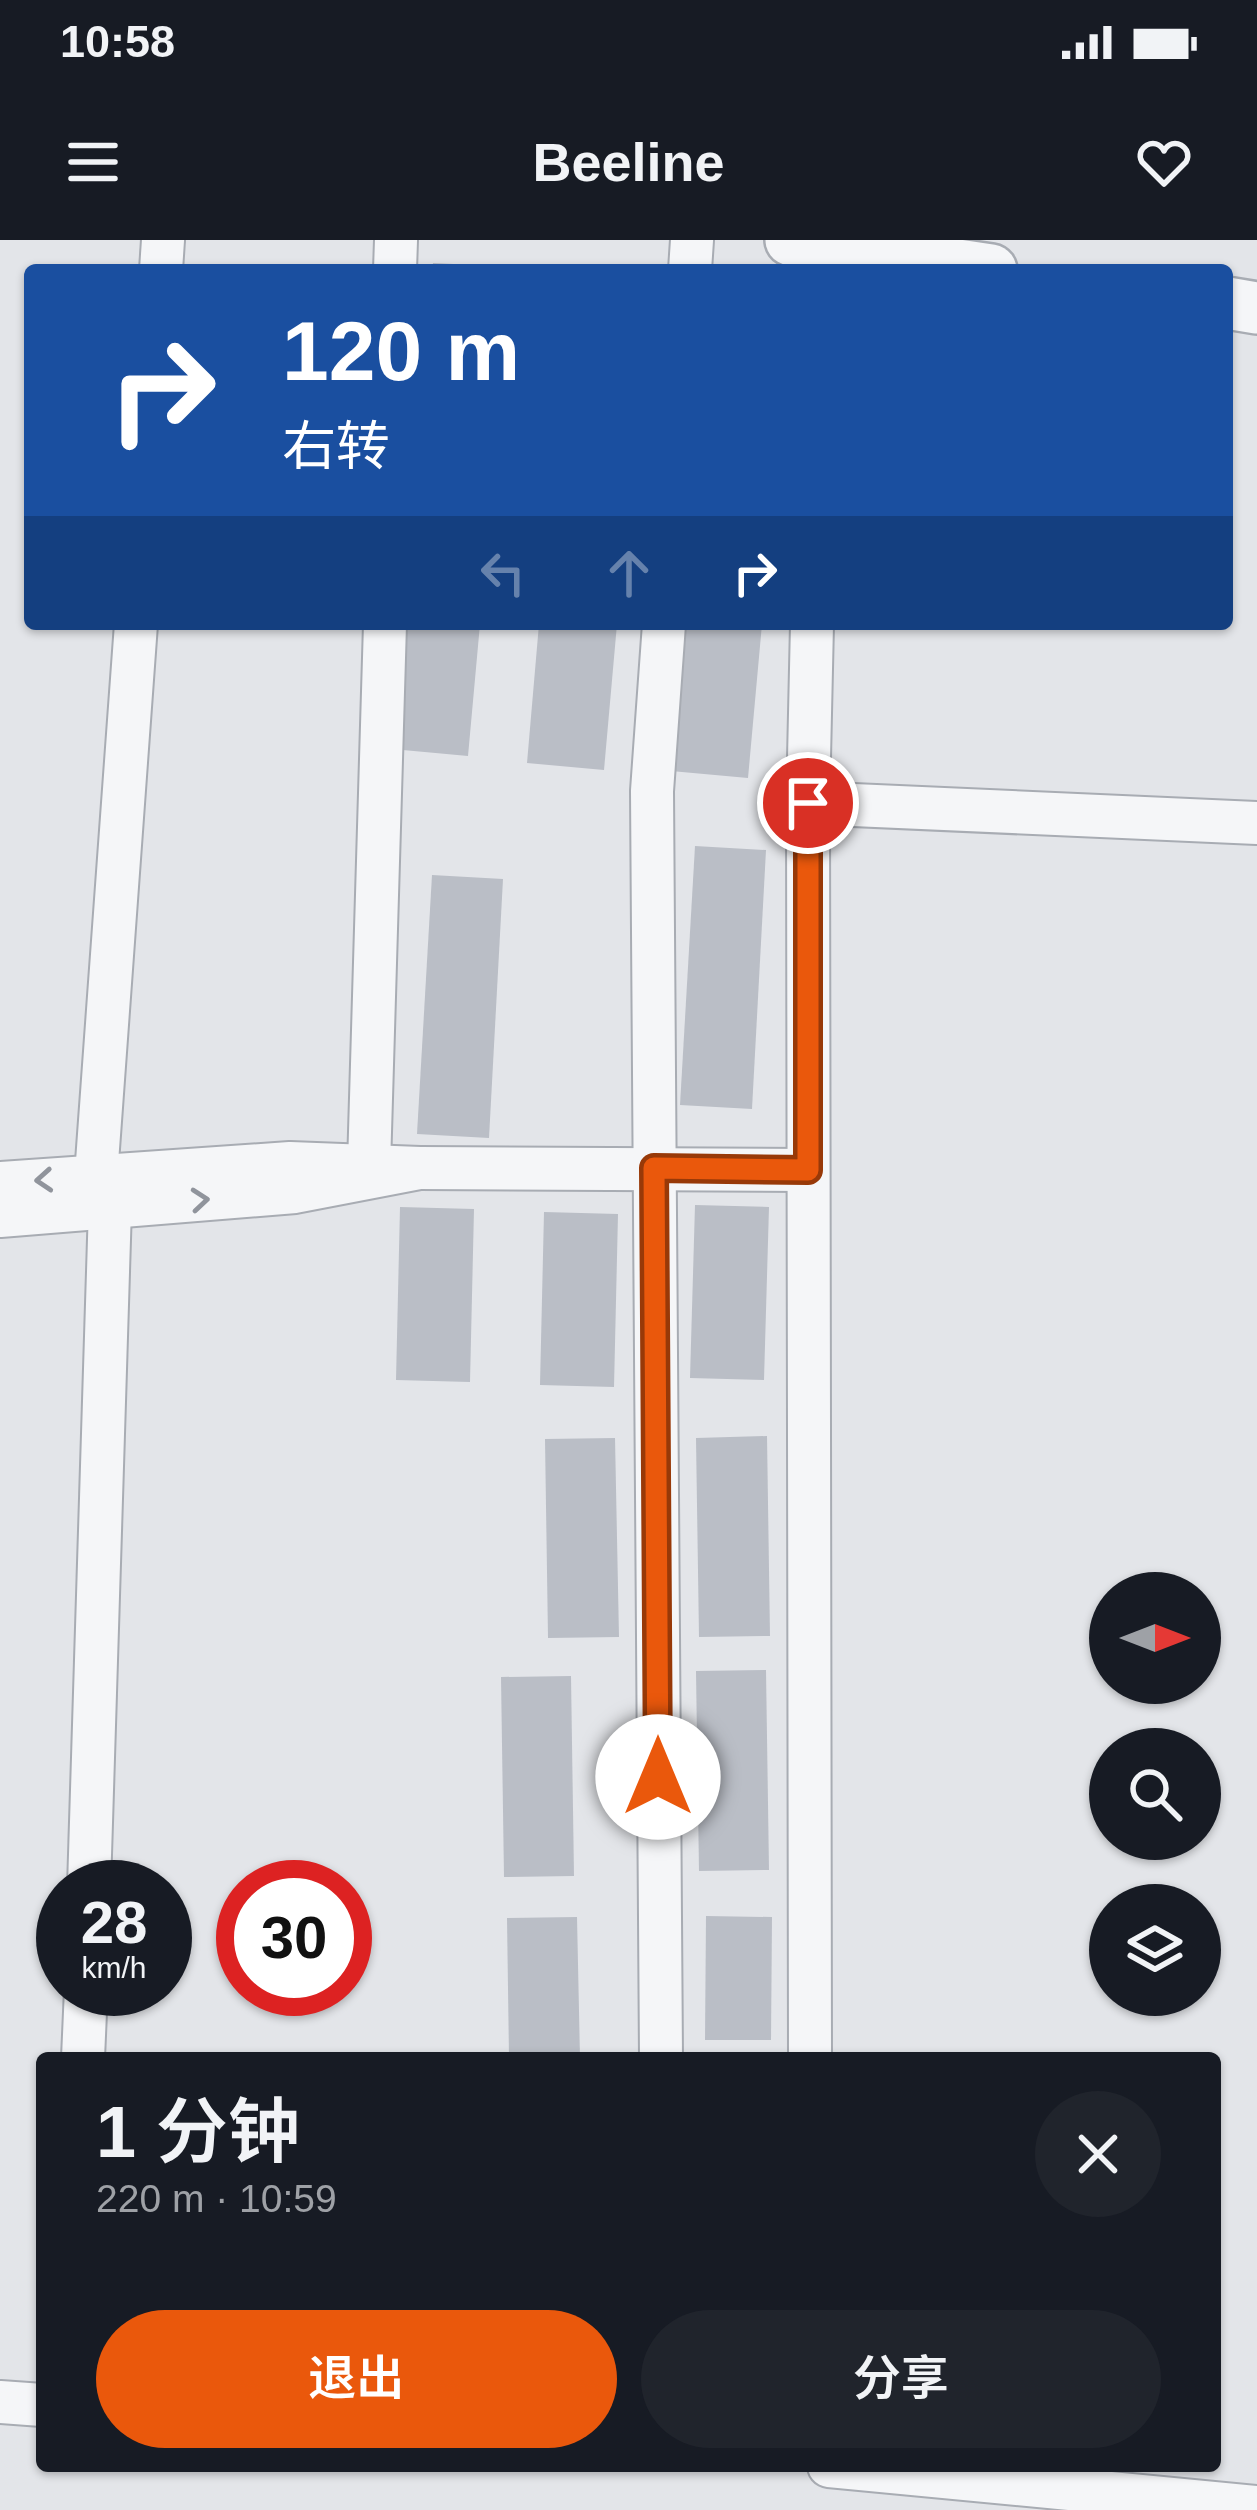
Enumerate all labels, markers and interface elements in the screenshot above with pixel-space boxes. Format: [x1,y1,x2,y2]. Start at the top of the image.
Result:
text: 10:58 [60,16,175,67]
icon: menu [60,129,126,195]
icon: heart [1131,129,1197,195]
text: Beeline [532,132,725,192]
text: 120 m [282,304,520,398]
icon: right [84,312,240,468]
text: 右转 [282,416,390,476]
icon: left [470,540,536,606]
icon: ahead [596,540,662,606]
icon: right [722,540,788,606]
pin [757,752,859,854]
icon: arrive [775,770,841,836]
one-way arrow [34,1166,53,1192]
one-way arrow [191,1188,210,1213]
north arrow [1089,1572,1221,1704]
map controls [1089,1572,1221,2016]
position arrow [595,1714,721,1840]
button: search [1089,1728,1221,1860]
speed limit sign: 30 [216,1860,372,2016]
button: layers [1089,1884,1221,2016]
text: 28 [81,1889,147,1956]
text: km/h [81,1951,147,1984]
button: close [1035,2091,1161,2217]
text: 1 分钟 [96,2092,300,2172]
text: 220 m · 10:59 [96,2177,337,2220]
button: 退出 [96,2310,617,2448]
button: 分享 [641,2310,1161,2448]

